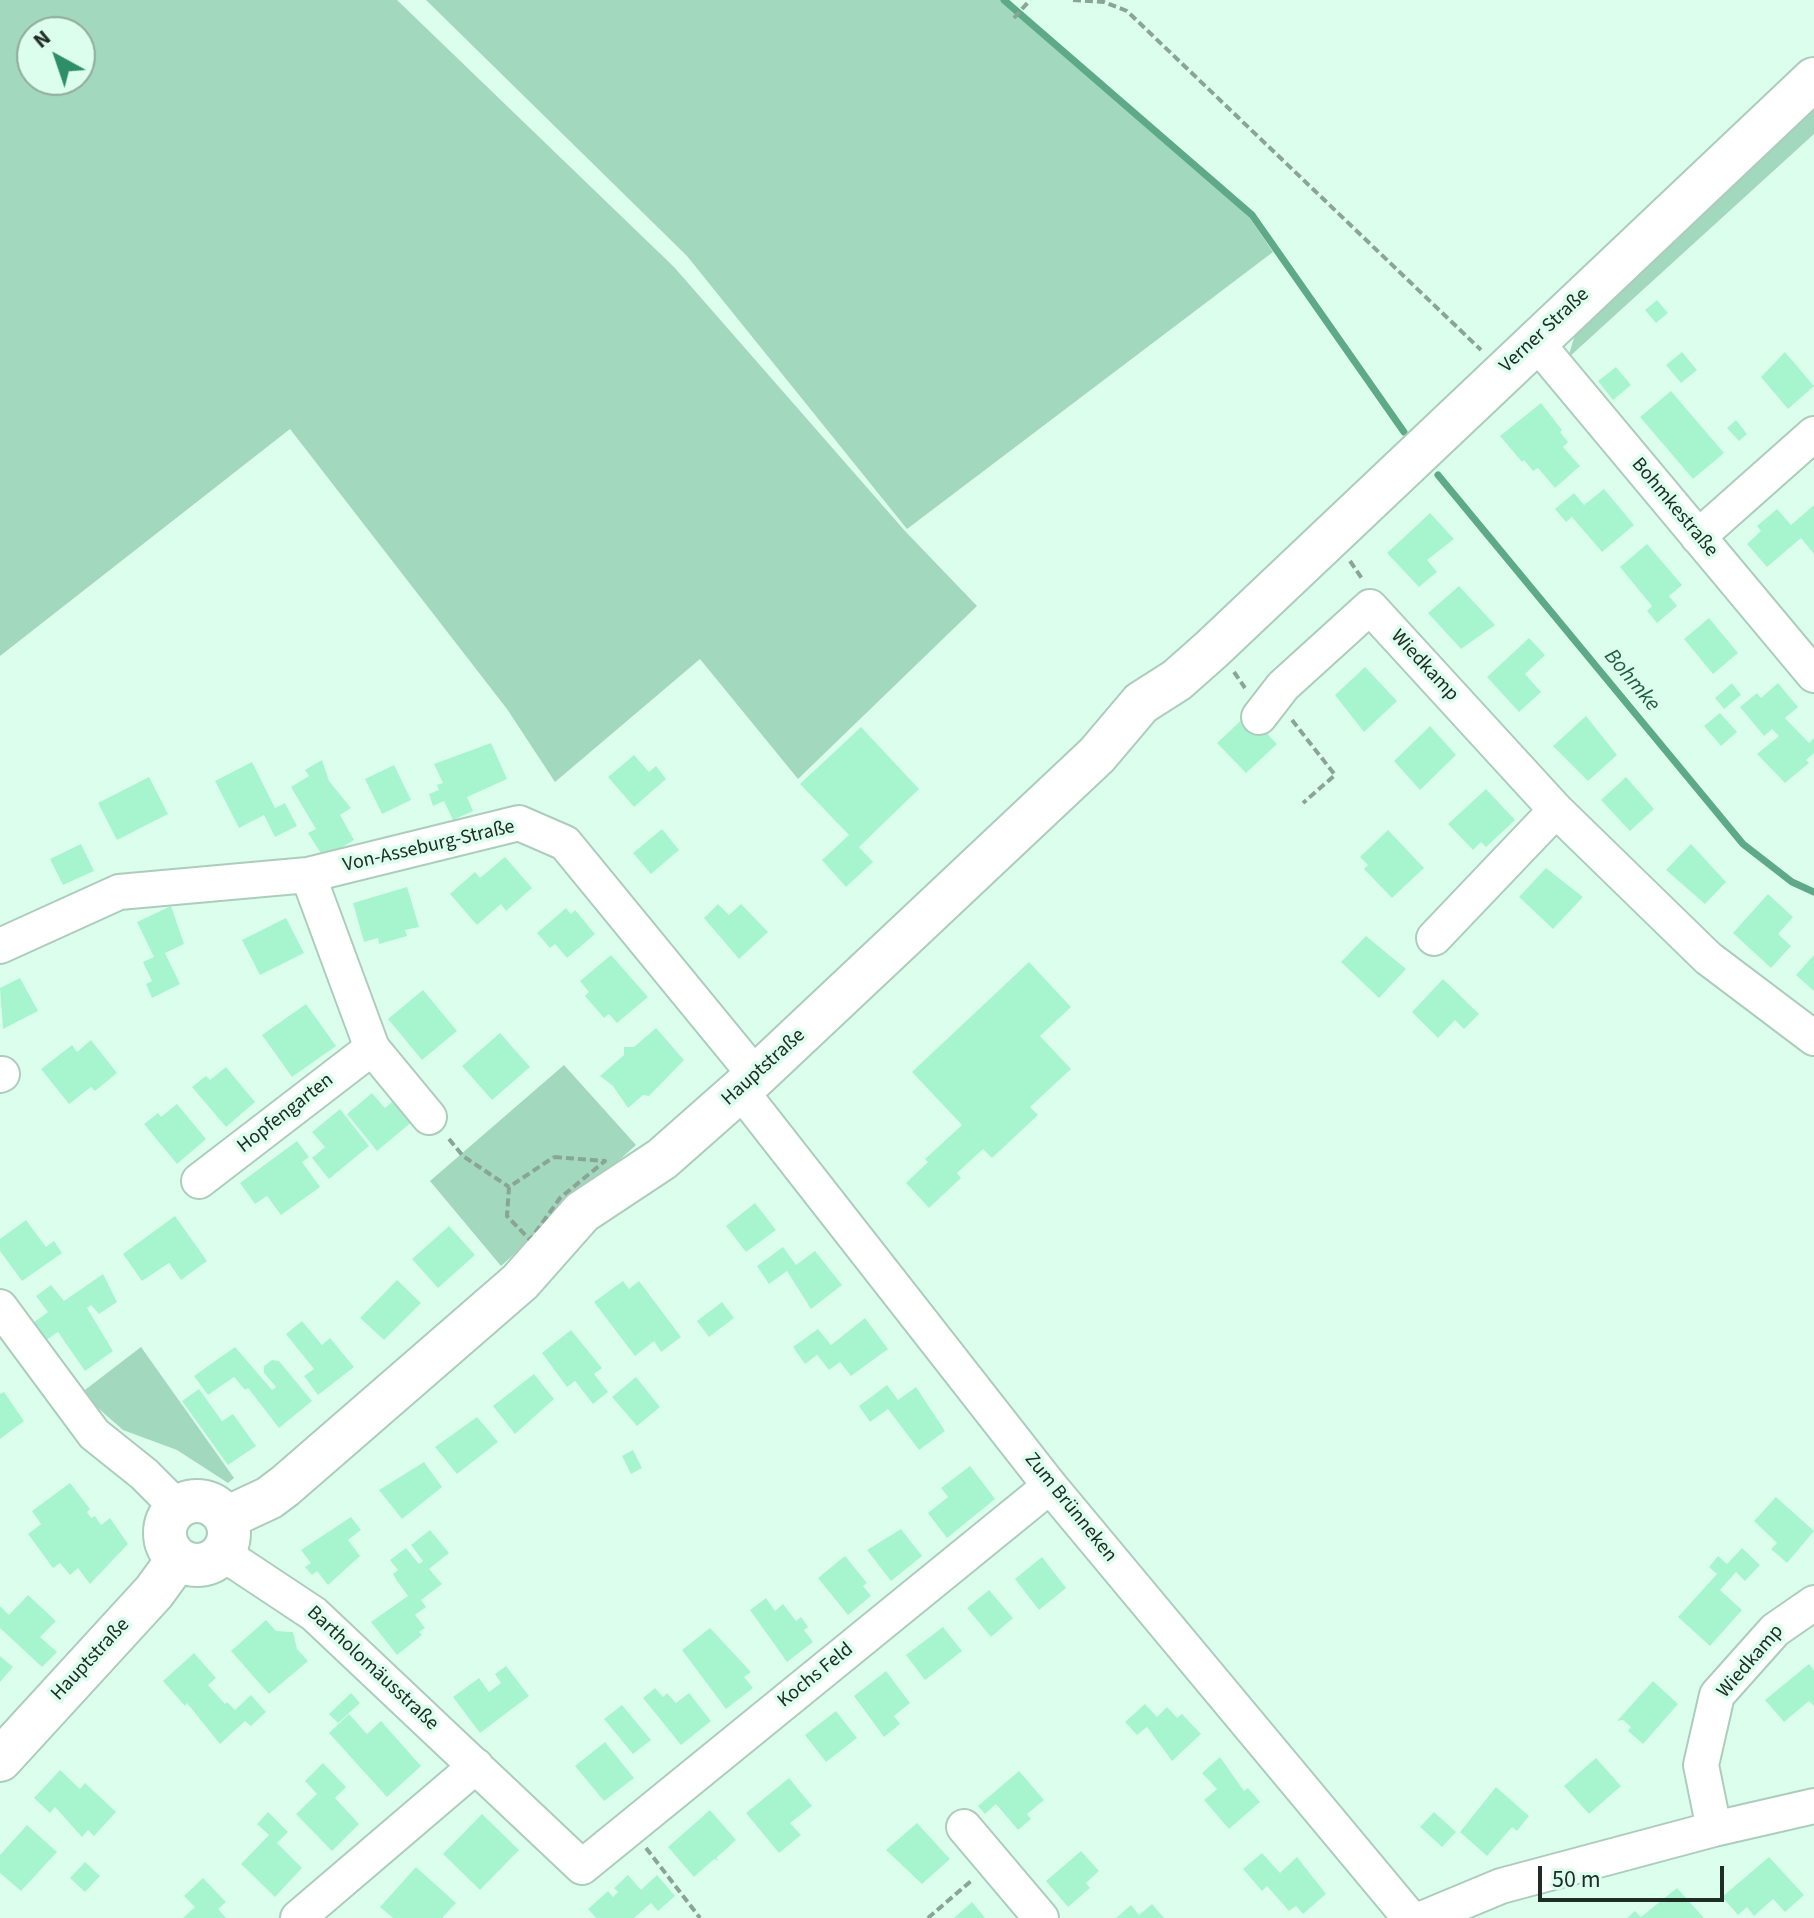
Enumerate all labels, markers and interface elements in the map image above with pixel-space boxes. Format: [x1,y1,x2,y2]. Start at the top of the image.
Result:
north arrow [16,16,96,96]
text: N [26,22,58,56]
street label: Verner Straße [1495,283,1595,379]
street label: Bohmkestraße [1626,453,1722,563]
street label: Wiedkamp [1385,625,1463,707]
water label: Bohmke [1597,644,1665,718]
street label: Von-Asseburg-Straße [341,816,517,878]
street label: Hauptstraße [717,1024,811,1112]
street label: Hopfengarten [233,1069,339,1159]
street label: Zum Brünneken [1019,1449,1121,1567]
street label: Bartholomäusstraße [301,1602,443,1736]
street label: Hauptstraße [47,1614,135,1706]
street label: Wiedkamp [1713,1620,1789,1704]
street label: Kochs Feld [773,1638,859,1714]
scale bar [1542,1850,1728,1900]
text: 50 m [1552,1862,1601,1897]

